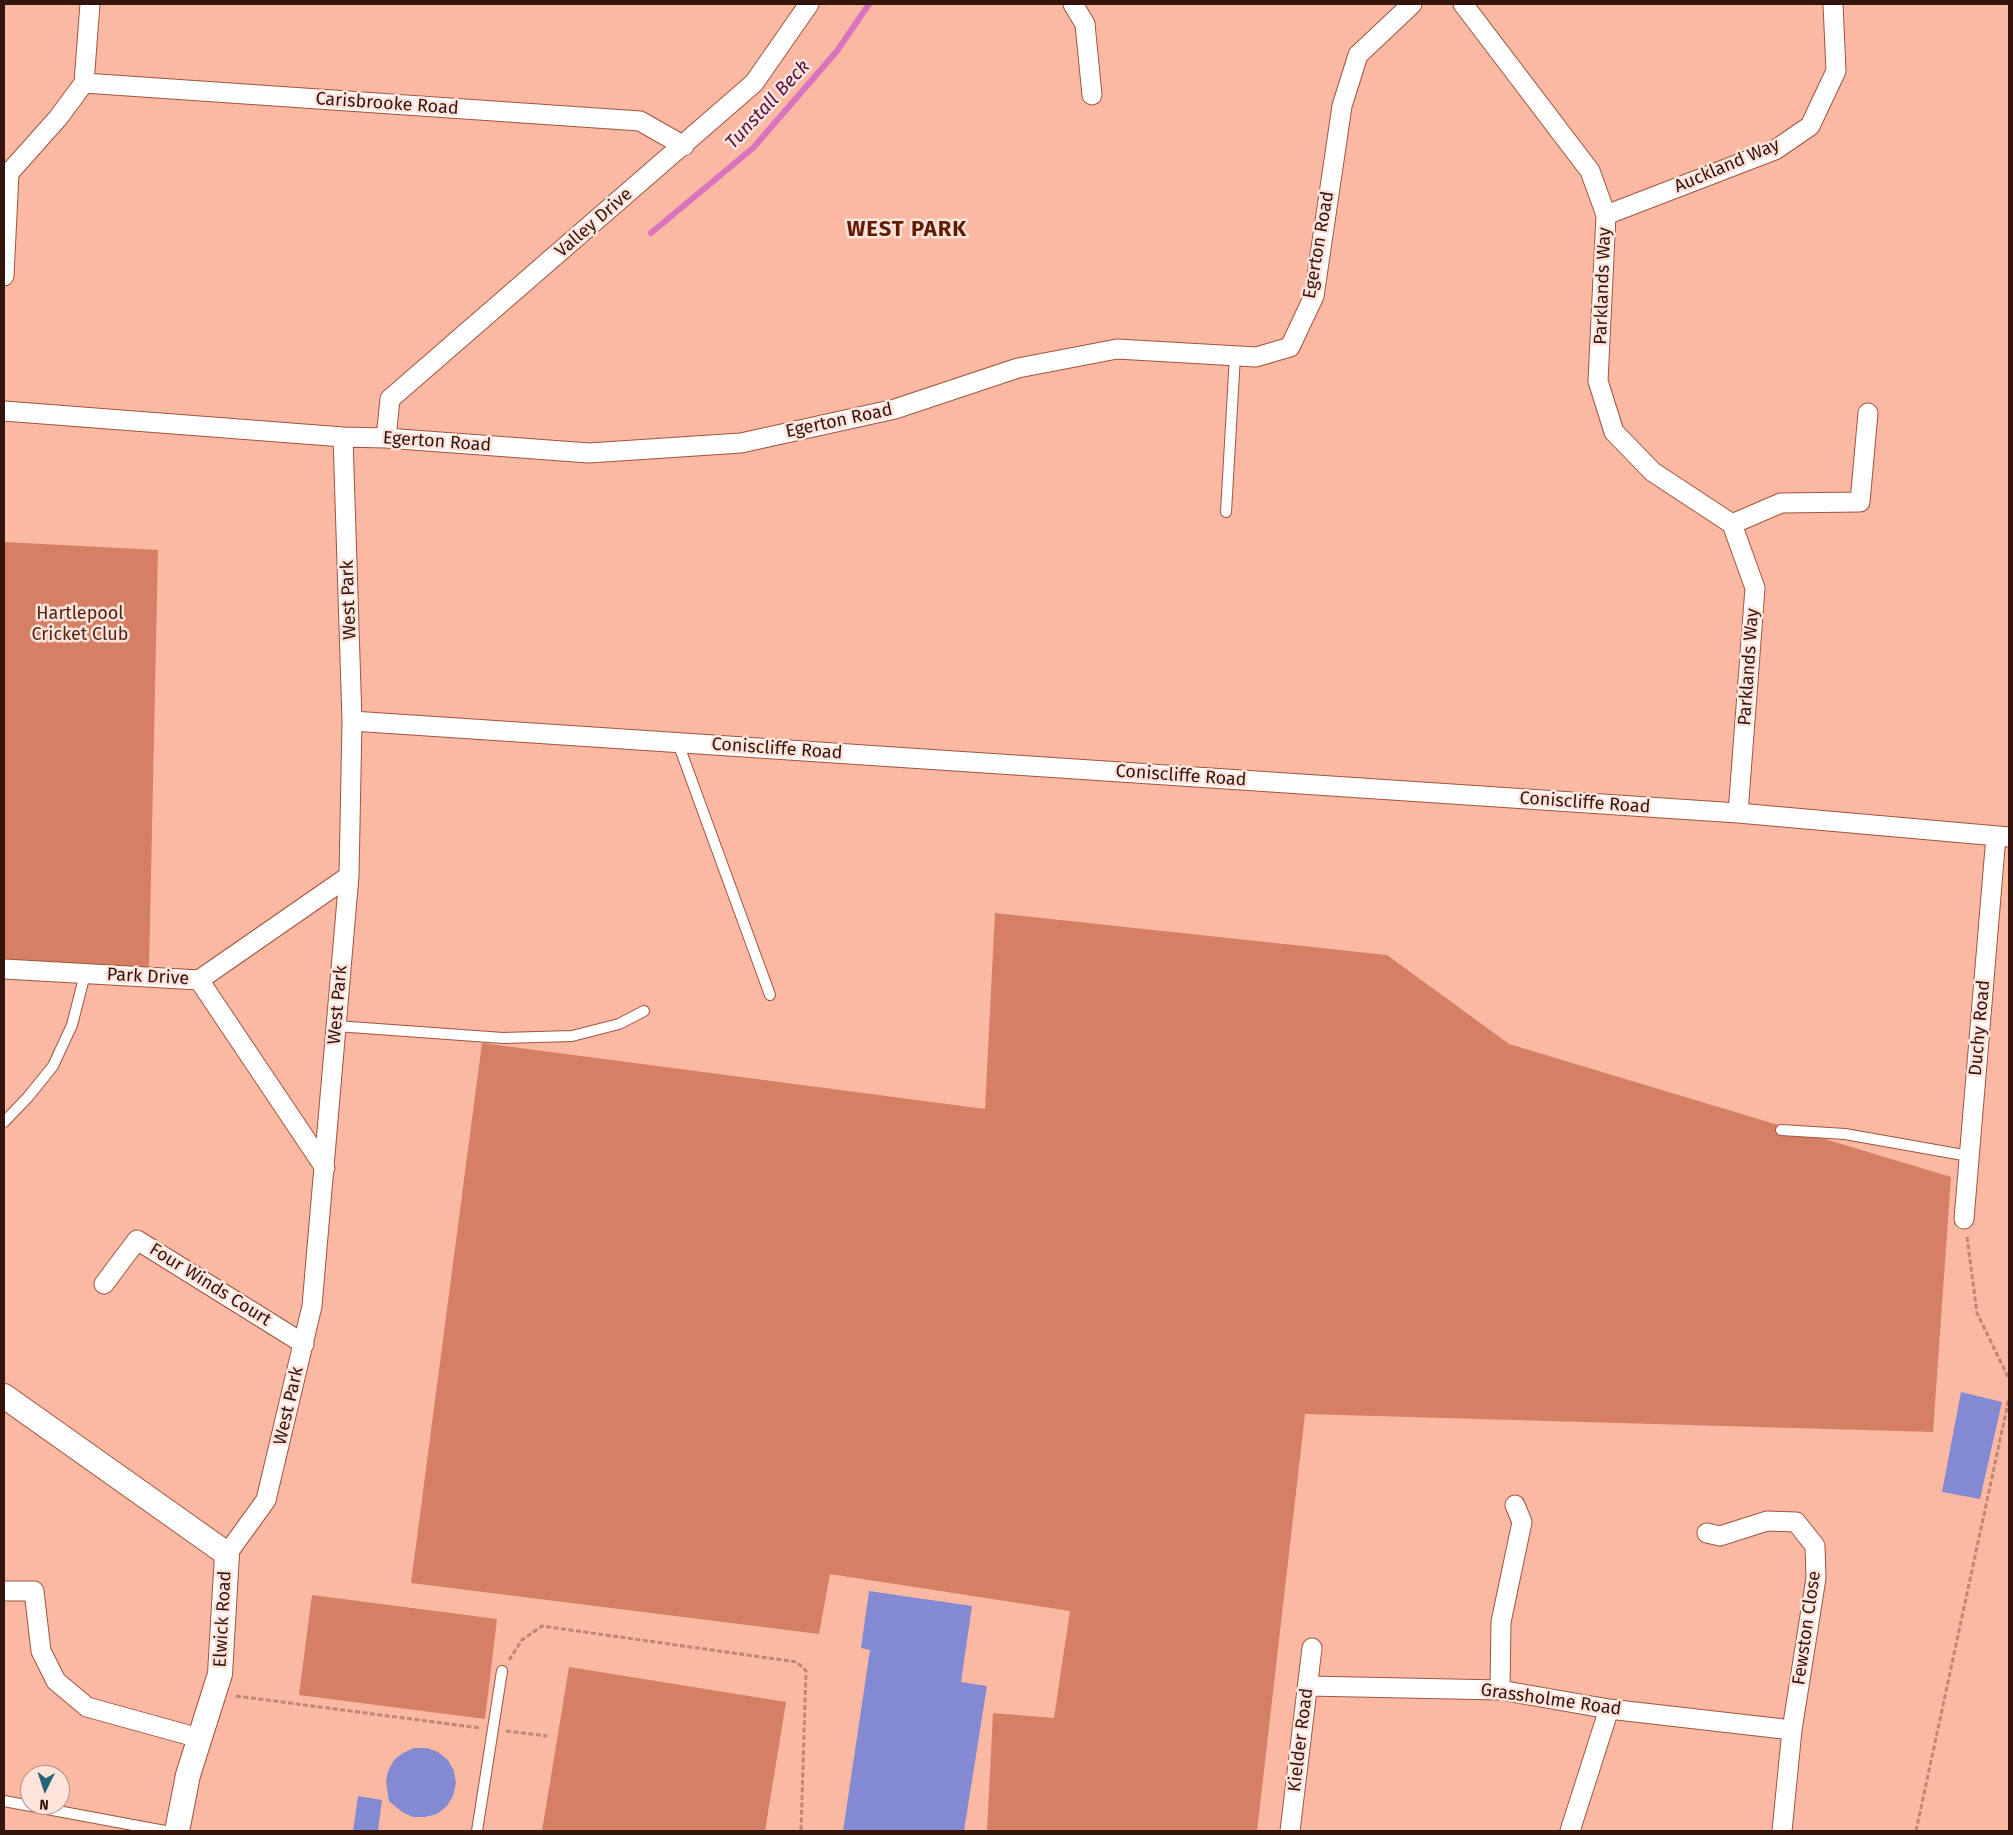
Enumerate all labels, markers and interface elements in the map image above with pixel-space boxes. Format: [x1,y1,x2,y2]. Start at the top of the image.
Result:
water label: Tunstall Beck [721,56,815,154]
street label: Carisbrooke Road [315,88,459,120]
street label: Auckland Way [1671,134,1783,198]
street label: Valley Drive [551,184,637,262]
street label: Egerton Road [1299,190,1339,300]
district label: WEST PARK [846,217,968,243]
street label: Parklands Way [1590,227,1616,345]
street label: Egerton Road [784,399,894,443]
street label: Egerton Road [382,427,492,457]
street label: West Park [337,560,361,640]
park label: Hartlepool Cricket Club [32,603,128,646]
street label: Parklands Way [1734,608,1764,726]
street label: Coniscliffe Road [711,734,843,764]
street label: Coniscliffe Road [1115,761,1247,791]
street label: Coniscliffe Road [1519,788,1651,818]
street label: Park Drive [106,964,190,990]
street label: West Park [324,964,352,1046]
street label: Duchy Road [1965,979,1995,1077]
street label: Four Winds Court [145,1239,275,1331]
street label: West Park [270,1365,308,1447]
street label: Fewston Close [1788,1569,1826,1687]
street label: Elwick Road [210,1570,236,1668]
street label: Grassholme Road [1479,1679,1623,1721]
street label: Kielder Road [1284,1687,1318,1793]
north arrow [20,1765,70,1815]
text: N [39,1796,49,1813]

